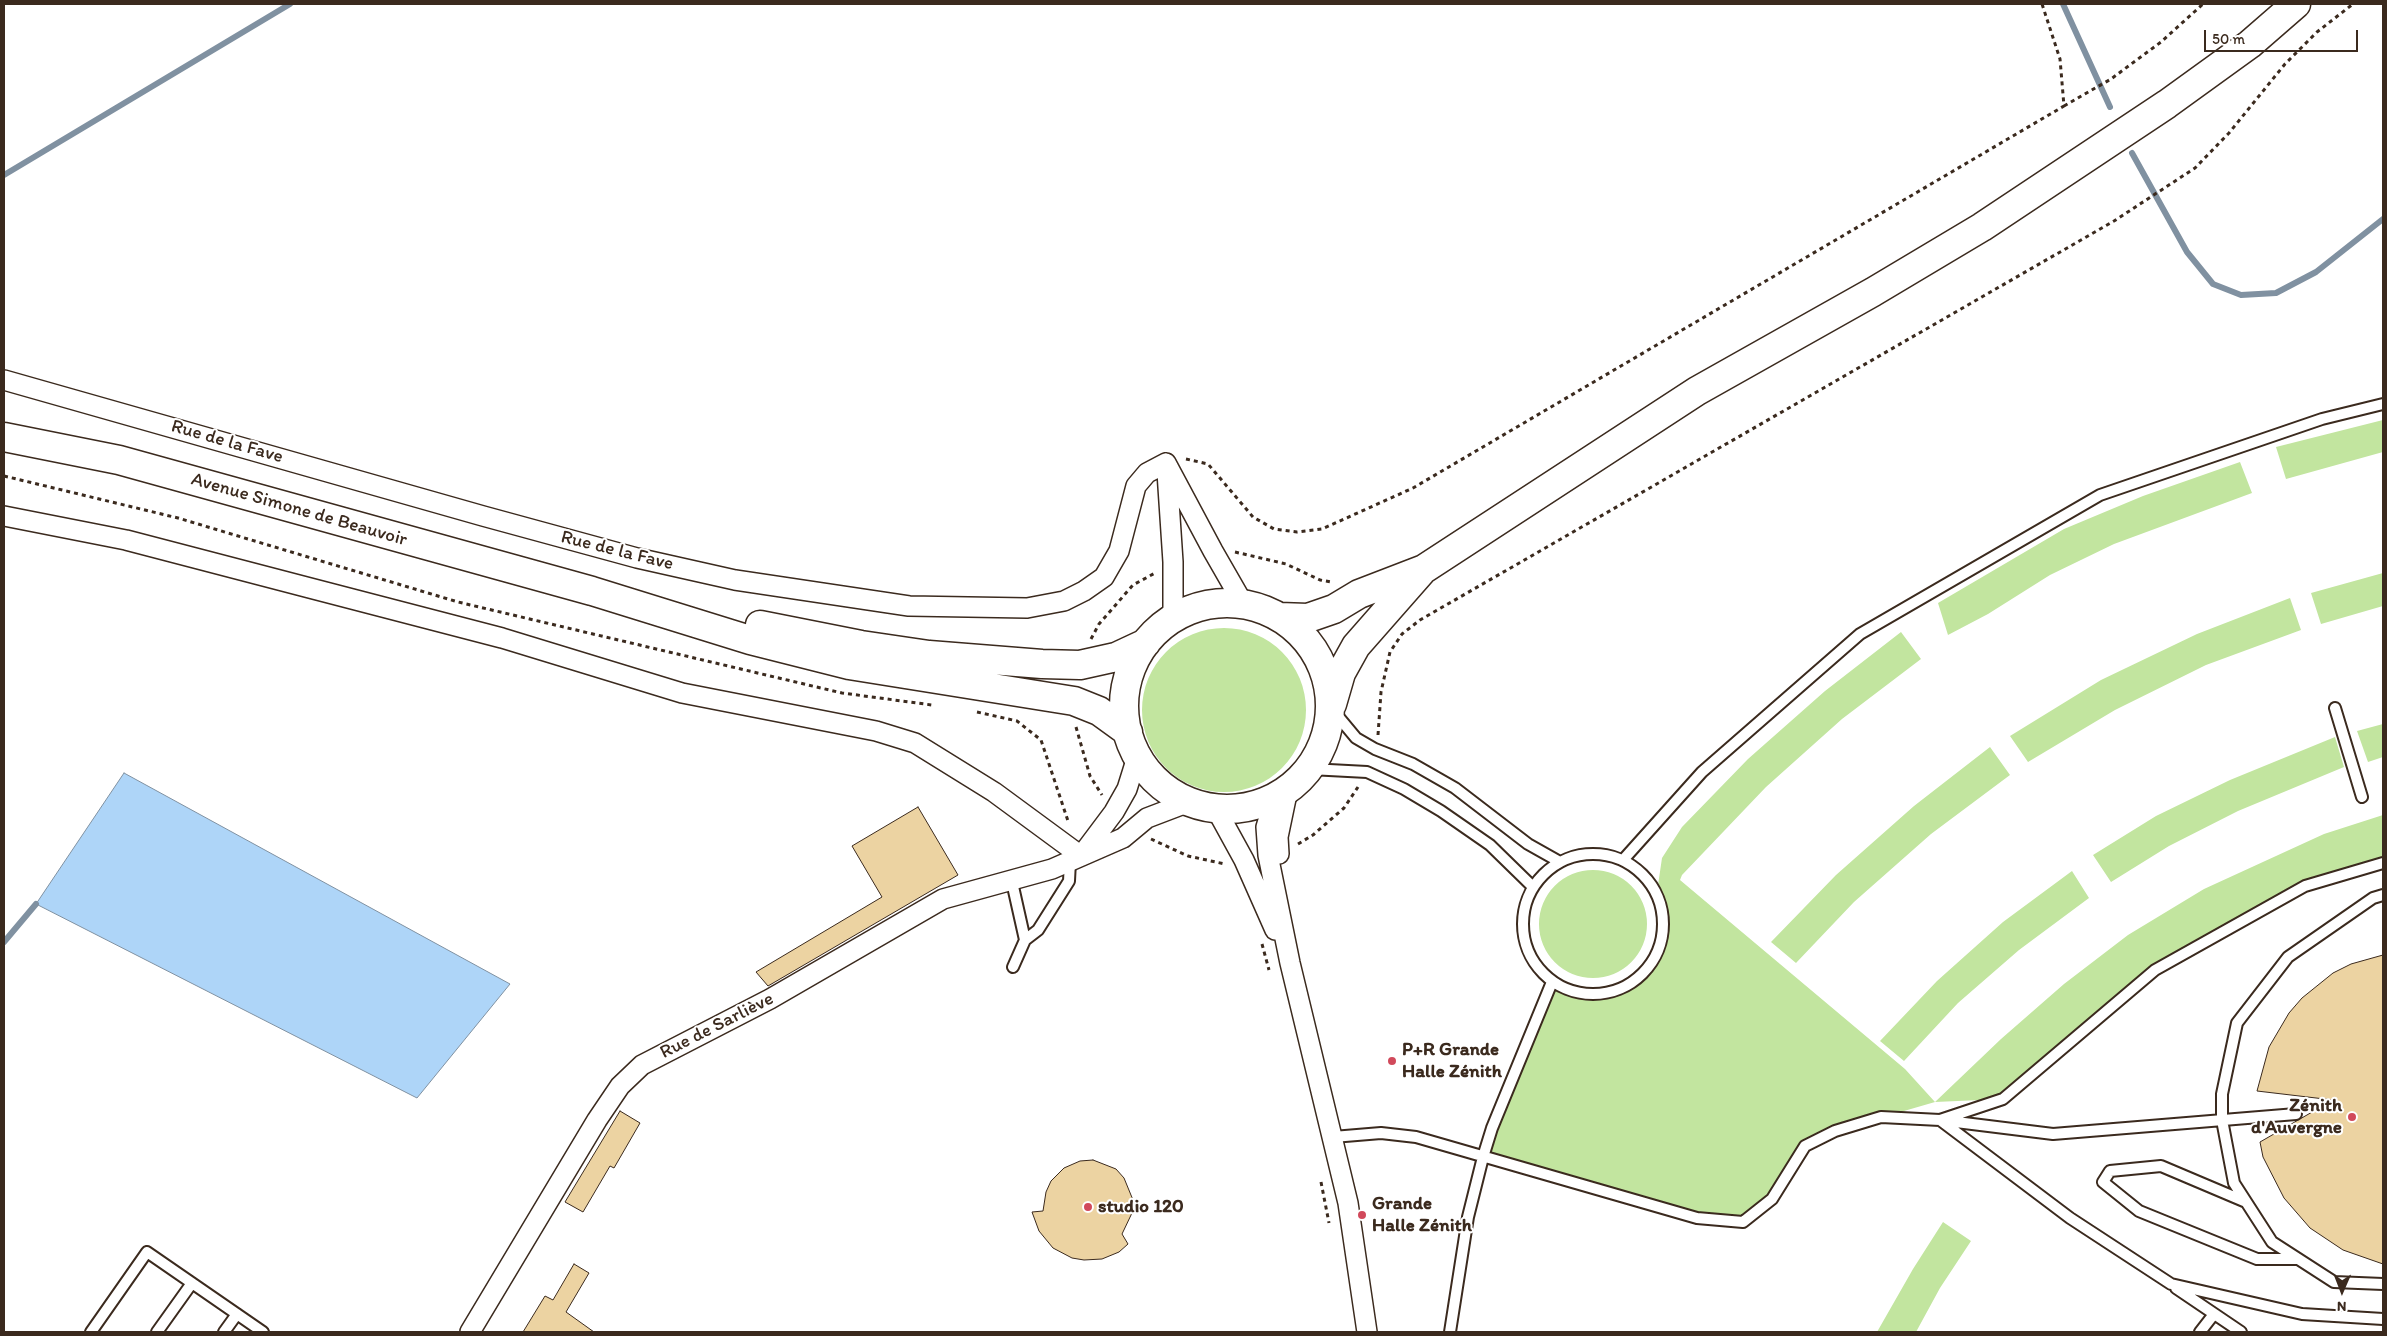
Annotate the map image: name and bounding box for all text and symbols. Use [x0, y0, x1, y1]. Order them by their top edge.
scale bar [2207, 20, 2361, 52]
text: 50 m [2212, 30, 2245, 48]
street label: Rue de la Fave [168, 415, 286, 469]
street label: Avenue Simone de Beauvoir [188, 468, 410, 552]
street label: Rue de la Fave [558, 526, 676, 576]
street label: Rue de Sarliève [656, 988, 778, 1064]
place label: P+R Grande Halle Zénith [1402, 1039, 1502, 1083]
marker: P+R Grande Halle Zénith [1386, 1055, 1398, 1067]
place label: Zénith d'Auvergne [2251, 1095, 2342, 1139]
marker: Zénith d'Auvergne [2346, 1111, 2358, 1123]
place label: Grande Halle Zénith [1372, 1193, 1472, 1237]
place label: studio 120 [1098, 1196, 1184, 1218]
marker: studio 120 [1082, 1201, 1094, 1213]
marker: Grande Halle Zénith [1356, 1209, 1368, 1221]
north arrow [2317, 1266, 2367, 1316]
text: N [2337, 1298, 2347, 1315]

